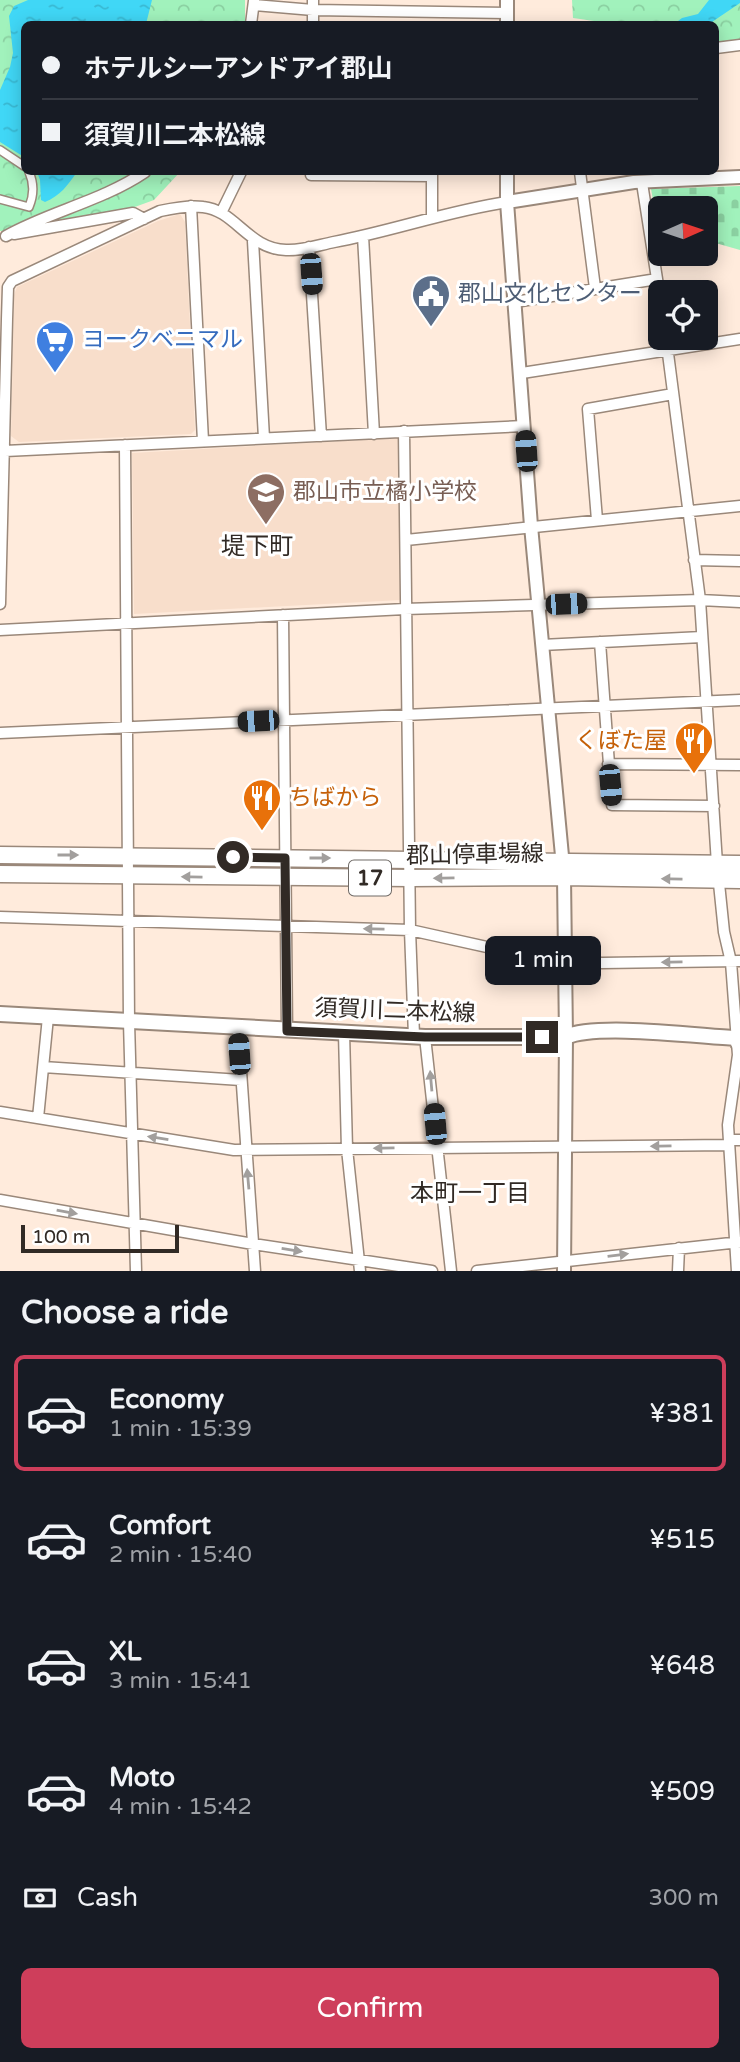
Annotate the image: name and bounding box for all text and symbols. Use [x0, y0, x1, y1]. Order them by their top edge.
text: ホテルシーアンドアイ郡山 [84, 53, 393, 84]
text: 須賀川二本松線 [84, 120, 266, 151]
north arrow [648, 196, 718, 266]
map controls [648, 196, 718, 350]
car [300, 252, 323, 296]
public building icon: 郡山文化センター [410, 273, 452, 328]
place label: 郡山文化センター [458, 280, 642, 308]
button: locate [648, 280, 718, 350]
supermarket icon: ヨークベニマル [34, 319, 76, 374]
place label: ヨークベニマル [82, 326, 243, 354]
car [515, 429, 538, 473]
school or university icon: 郡山市立橘小学校 [245, 471, 287, 526]
place label: 郡山市立橘小学校 [293, 478, 477, 506]
district label: 堤下町 [221, 532, 293, 561]
car [545, 593, 588, 615]
car [237, 709, 280, 733]
restaurant icon: くぼた屋 [673, 720, 715, 775]
place label: くぼた屋 [575, 727, 667, 755]
car [598, 763, 623, 807]
restaurant icon: ちばから [241, 777, 283, 832]
place label: ちばから [289, 784, 381, 812]
street label: 郡山停車場線 [406, 840, 544, 870]
route start [217, 841, 249, 873]
one-way arrow [57, 849, 79, 861]
one-way arrow [309, 852, 331, 864]
road number: 17 [349, 860, 391, 896]
one-way arrow [181, 871, 203, 882]
one-way arrow [433, 872, 455, 884]
one-way arrow [661, 873, 683, 885]
one-way arrow [363, 923, 385, 935]
callout: 1 min [484, 936, 600, 984]
text: 1 min [512, 946, 574, 974]
one-way arrow [661, 956, 683, 968]
street label: 須賀川二本松線 [314, 994, 476, 1028]
route end [526, 1021, 558, 1053]
car [228, 1032, 251, 1076]
one-way arrow [425, 1070, 436, 1092]
car [423, 1102, 448, 1146]
one-way arrow [146, 1132, 168, 1143]
one-way arrow [649, 1140, 671, 1152]
one-way arrow [373, 1142, 395, 1154]
one-way arrow [242, 1167, 253, 1189]
district label: 本町一丁目 [410, 1179, 530, 1208]
one-way arrow [56, 1207, 78, 1218]
scale bar [21, 1222, 178, 1254]
text: 100 m [32, 1226, 90, 1248]
one-way arrow [281, 1244, 303, 1255]
one-way arrow [607, 1249, 629, 1260]
text: Choose a ride [21, 1294, 228, 1332]
icon: car [25, 1382, 88, 1445]
text: Economy [109, 1384, 224, 1415]
text: ¥381 [649, 1398, 715, 1429]
text: 1 min · 15:39 [109, 1415, 252, 1443]
icon: car [25, 1508, 88, 1571]
text: Comfort [109, 1510, 211, 1541]
text: ¥515 [649, 1524, 715, 1555]
text: 2 min · 15:40 [109, 1541, 252, 1569]
icon: car [25, 1634, 88, 1697]
text: XL [109, 1636, 141, 1667]
text: ¥648 [649, 1650, 715, 1681]
text: 3 min · 15:41 [109, 1667, 252, 1695]
icon: car [25, 1760, 88, 1823]
text: Moto [109, 1762, 175, 1793]
text: ¥509 [649, 1776, 715, 1807]
text: 4 min · 15:42 [109, 1793, 252, 1821]
icon: cash [21, 1879, 59, 1917]
text: Cash [77, 1882, 138, 1913]
text: 300 m [649, 1884, 719, 1912]
button: Confirm [21, 1968, 719, 2048]

